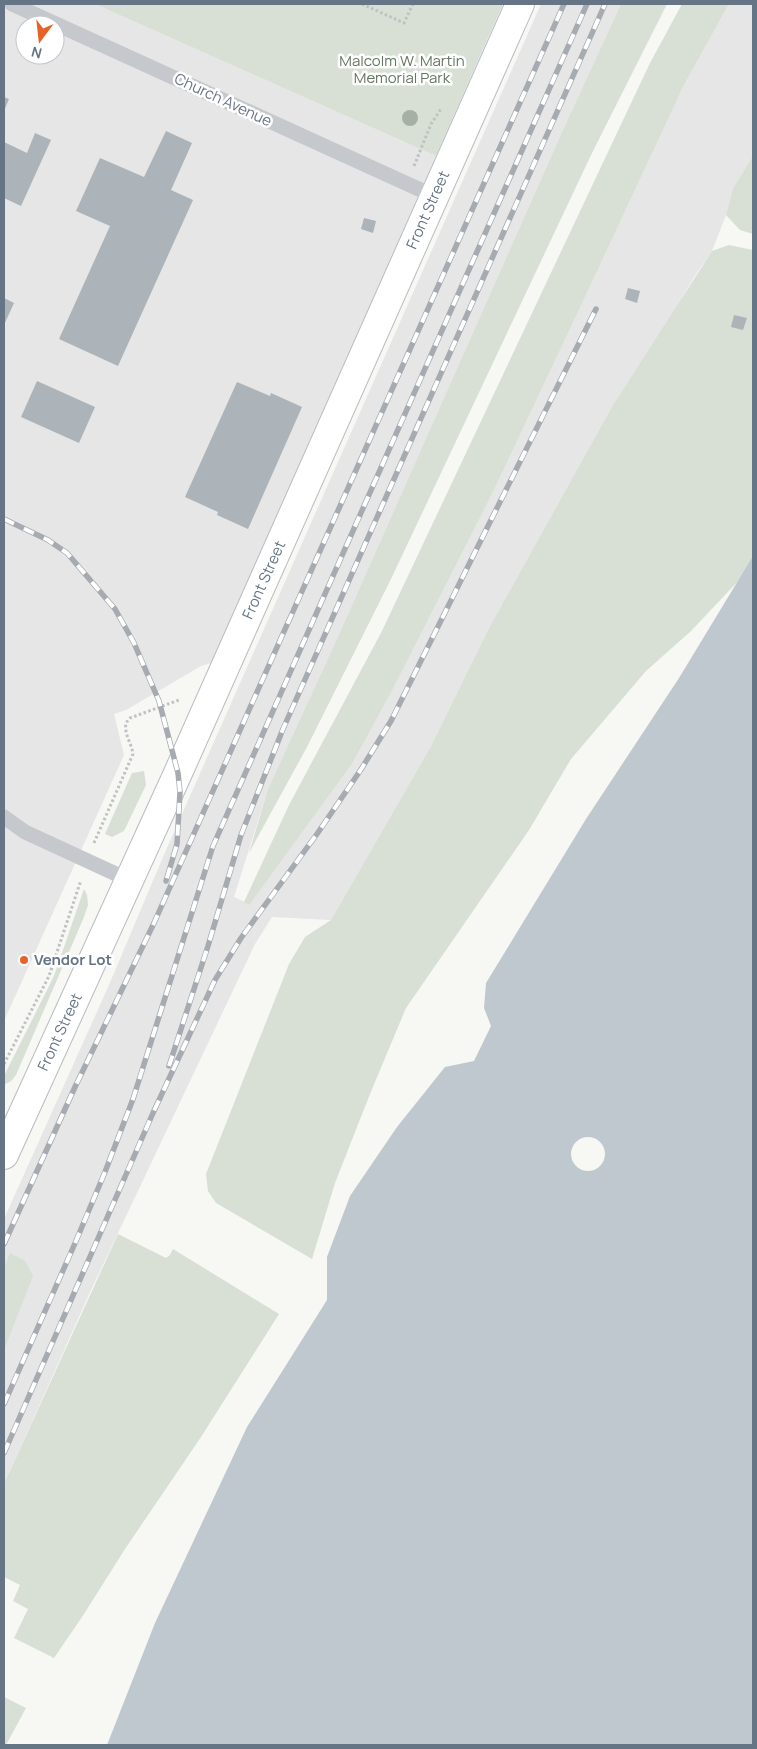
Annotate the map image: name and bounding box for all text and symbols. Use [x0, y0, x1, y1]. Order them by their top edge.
north arrow [15, 15, 65, 65]
text: N [29, 43, 44, 64]
park label: Malcolm W. Martin Memorial Park [339, 50, 465, 88]
street label: Church Avenue [171, 68, 276, 131]
street label: Front Street [401, 167, 454, 252]
street label: Front Street [237, 537, 290, 622]
place label: Vendor Lot [34, 949, 112, 970]
marker: Vendor Lot [18, 954, 30, 966]
street label: Front Street [32, 989, 87, 1074]

